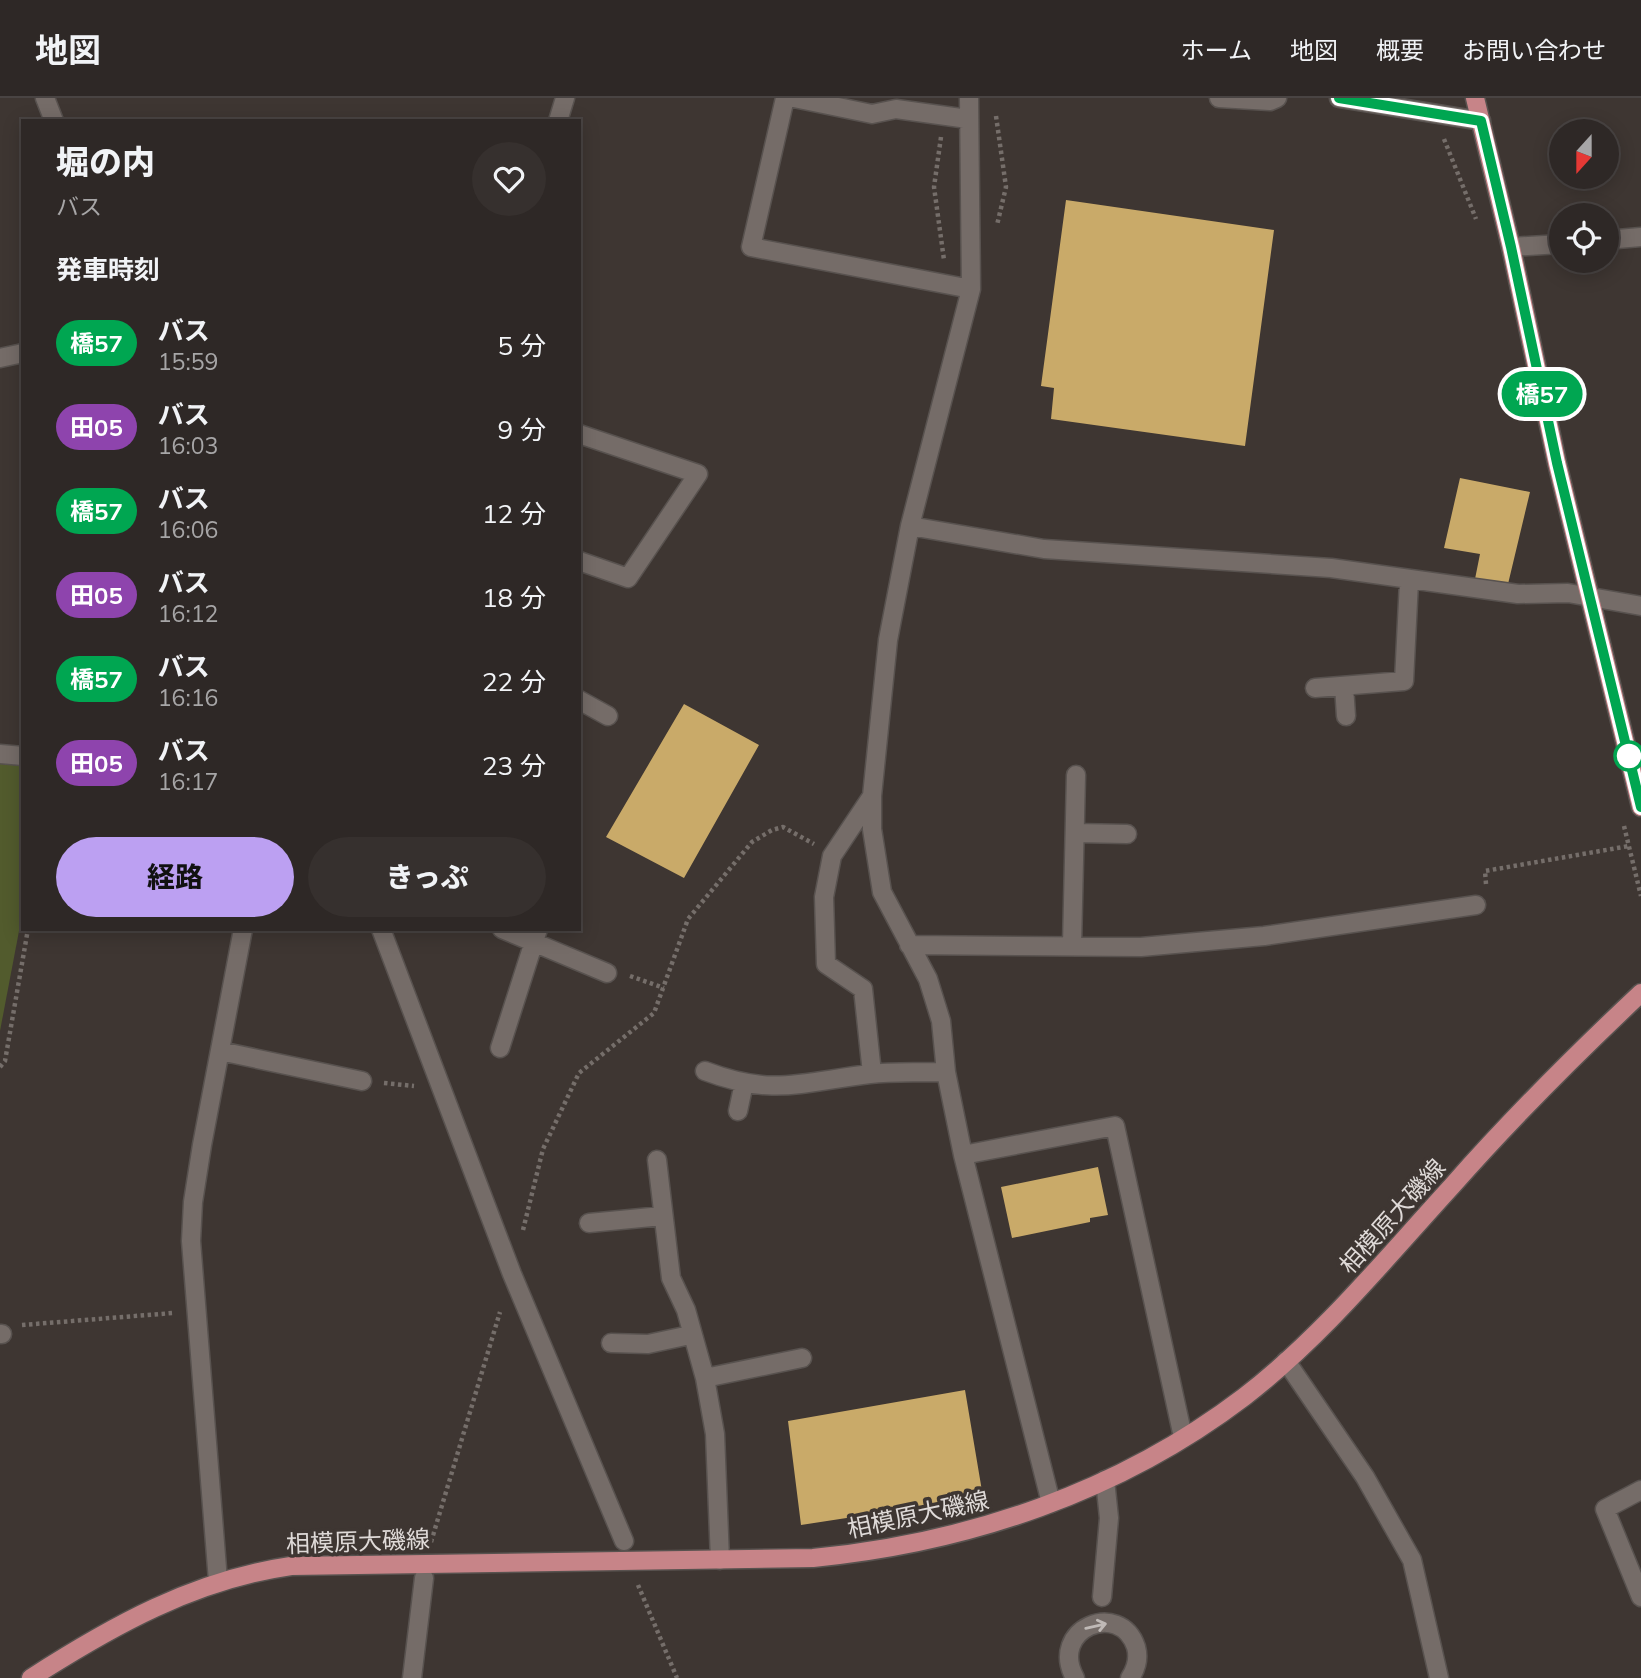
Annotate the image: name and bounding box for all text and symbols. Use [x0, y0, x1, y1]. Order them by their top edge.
text: 地図 [35, 29, 101, 70]
text: ホーム [1181, 35, 1252, 65]
text: 地図 [1290, 35, 1338, 65]
text: 概要 [1376, 35, 1424, 65]
text: お問い合わせ [1462, 35, 1606, 65]
north arrow [1549, 119, 1619, 189]
map controls [1549, 119, 1619, 273]
text: 堀の内 [56, 141, 155, 182]
button: heart [472, 142, 546, 216]
text: バス [56, 192, 102, 221]
button: locate [1549, 203, 1619, 273]
text: 発車時刻 [56, 253, 160, 286]
text: バス [158, 314, 210, 347]
text: 橋57 [70, 328, 123, 358]
text: 5 分 [498, 329, 546, 362]
text: 15:59 [158, 347, 218, 376]
line badge: 橋57 [1502, 371, 1582, 417]
text: 橋57 [1516, 379, 1568, 409]
text: バス [158, 398, 210, 431]
text: 田05 [70, 412, 123, 442]
text: 9 分 [498, 413, 546, 446]
text: 16:03 [158, 431, 218, 460]
text: バス [158, 482, 210, 515]
text: 橋57 [70, 496, 123, 526]
text: 12 分 [482, 497, 546, 530]
text: 16:06 [158, 515, 218, 544]
text: バス [158, 566, 210, 599]
text: 田05 [70, 580, 123, 610]
text: 18 分 [482, 581, 546, 614]
text: 16:12 [158, 599, 218, 628]
text: バス [158, 650, 210, 683]
text: 橋57 [70, 664, 123, 694]
text: 22 分 [482, 665, 546, 698]
text: 16:16 [158, 683, 218, 712]
text: バス [158, 734, 210, 767]
unlabelled marker [1614, 741, 1641, 771]
text: 田05 [70, 748, 123, 778]
text: 23 分 [482, 749, 546, 782]
text: 16:17 [158, 767, 218, 796]
button: 経路 [56, 837, 294, 917]
button: きっぷ [308, 837, 546, 917]
street label: 相模原大磯線 [1333, 1152, 1451, 1280]
street label: 相模原大磯線 [844, 1484, 992, 1544]
street label: 相模原大磯線 [286, 1523, 430, 1559]
one-way arrow [1084, 1619, 1106, 1632]

